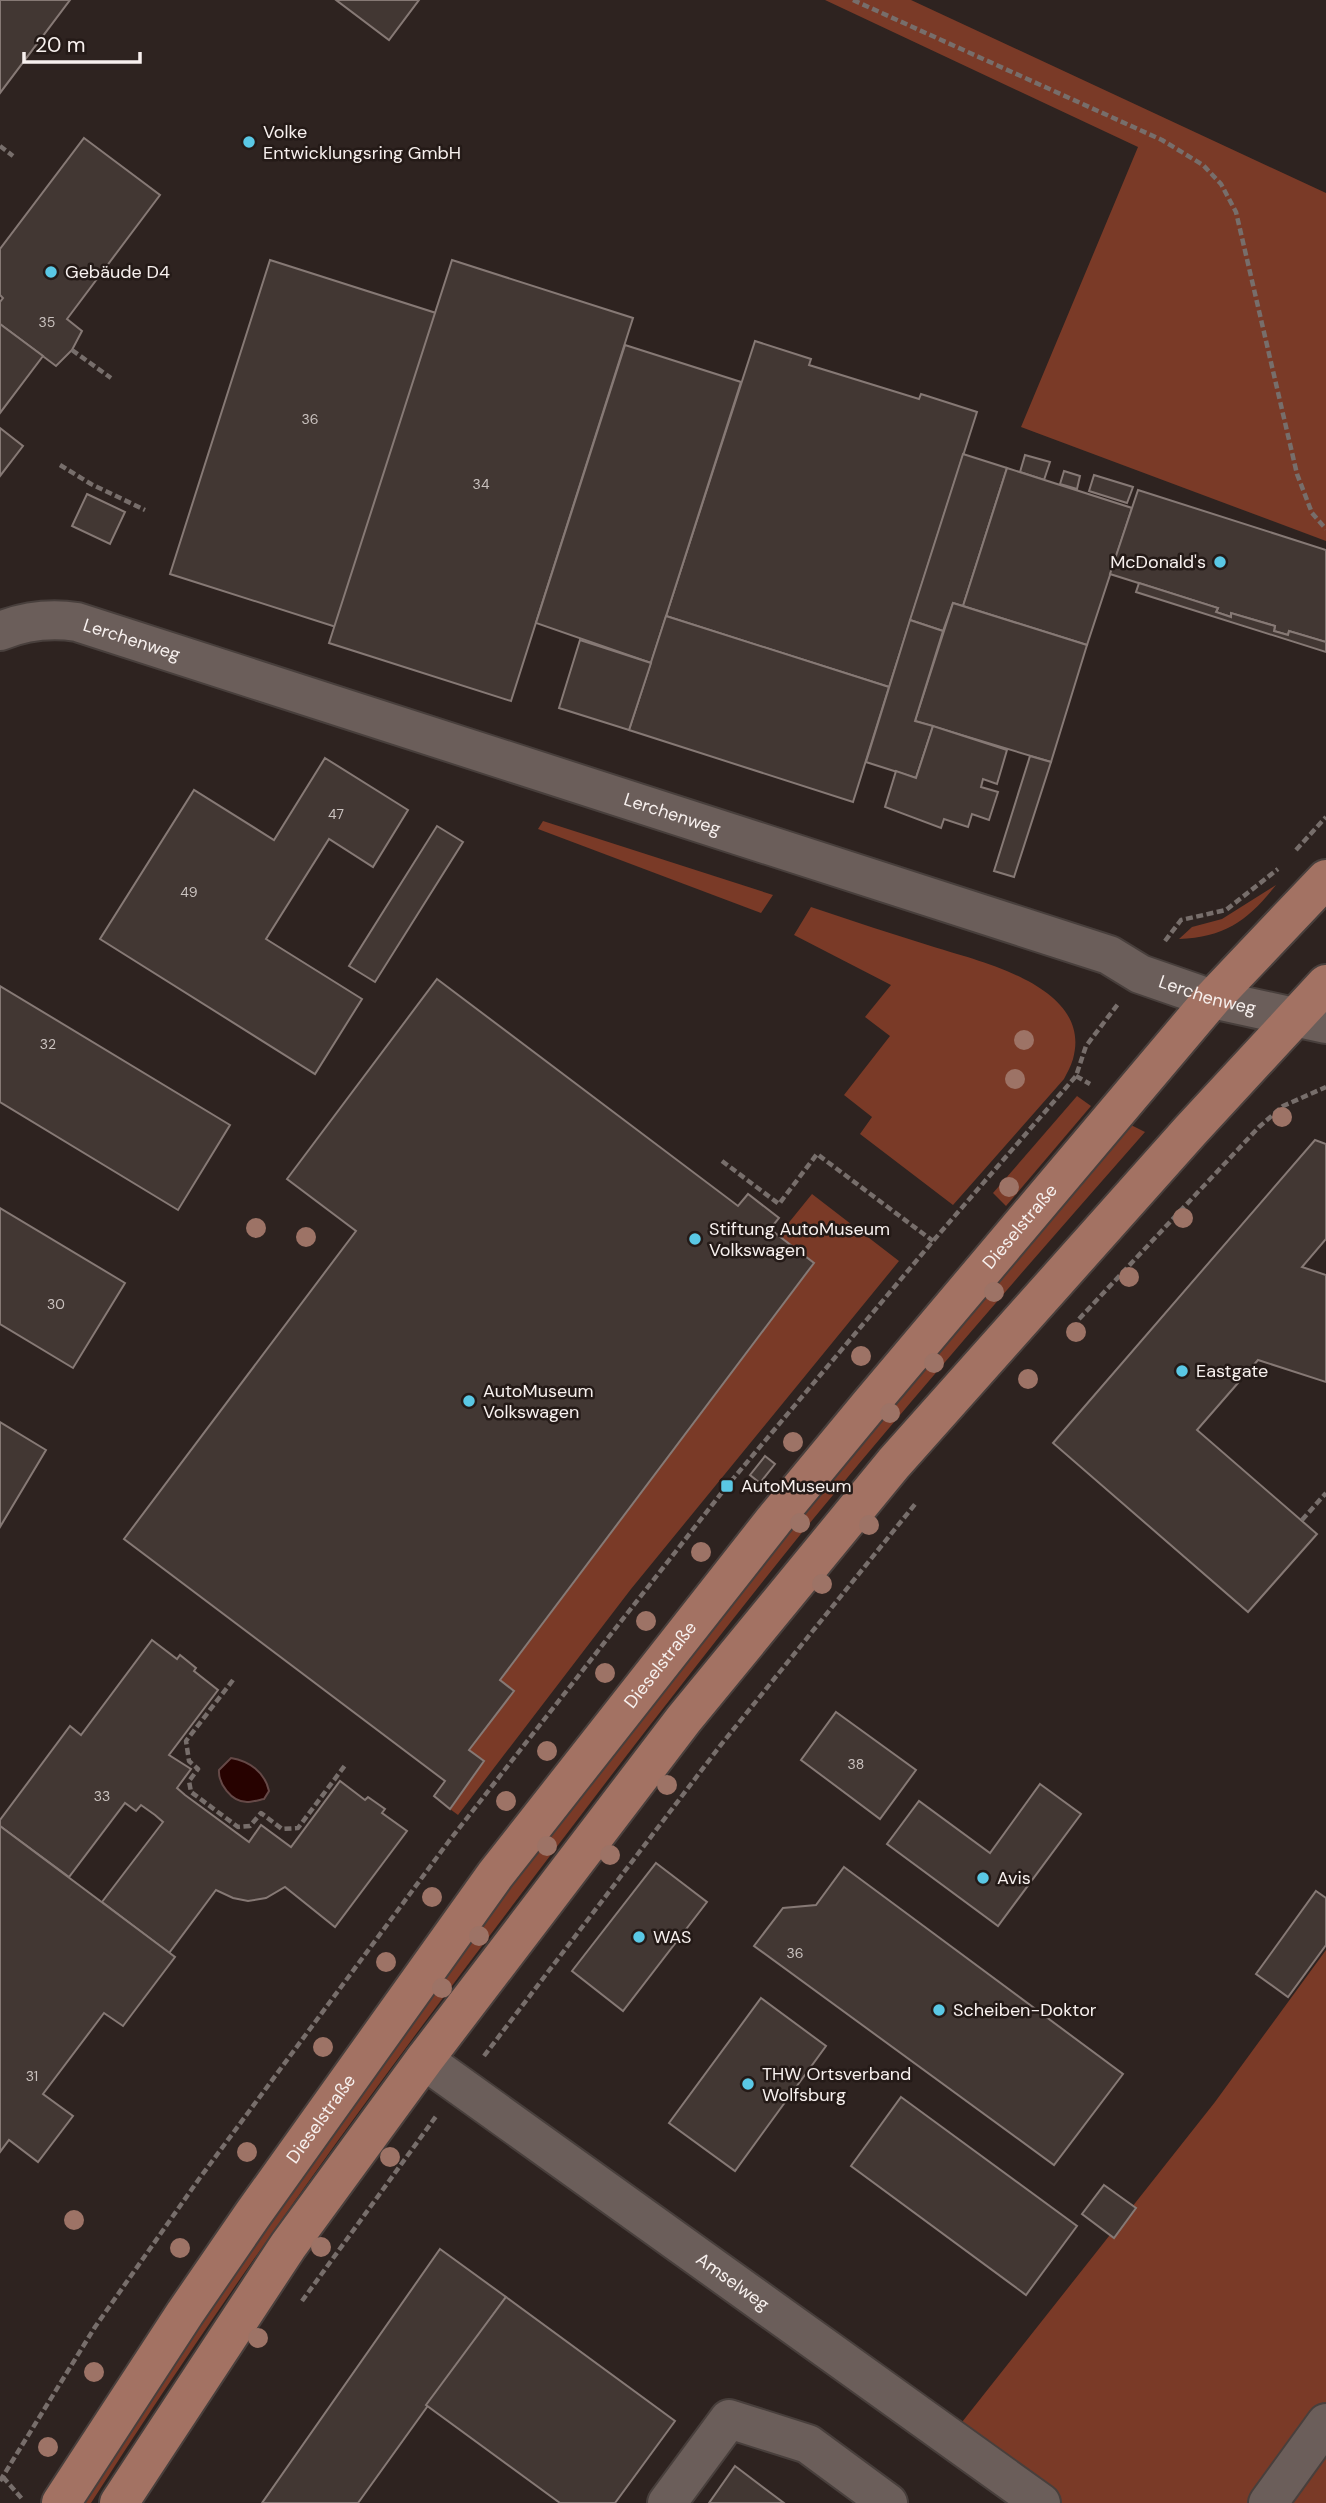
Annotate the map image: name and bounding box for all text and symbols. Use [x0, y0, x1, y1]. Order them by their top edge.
scale bar [24, 21, 140, 65]
text: 20 m [35, 31, 86, 59]
place label: Volke Entwicklungsring GmbH [263, 120, 461, 165]
marker: Volke Entwicklungsring GmbH [241, 134, 257, 150]
place label: Gebäude D4 [65, 260, 170, 284]
marker: Gebäude D4 [43, 264, 59, 280]
house number: 35 [39, 313, 55, 331]
house number: 36 [301, 410, 319, 428]
house number: 34 [473, 475, 490, 493]
place label: McDonald's [1110, 550, 1206, 574]
marker: McDonald's [1212, 554, 1228, 570]
street label: Lerchenweg [80, 613, 183, 667]
street label: Lerchenweg [621, 787, 724, 841]
house number: 47 [328, 805, 344, 823]
house number: 49 [180, 883, 198, 901]
street label: Lerchenweg [1155, 969, 1258, 1020]
house number: 32 [40, 1035, 56, 1053]
street label: Dieselstraße [977, 1179, 1063, 1274]
place label: Stiftung AutoMuseum Volkswagen [709, 1217, 890, 1262]
marker: Stiftung AutoMuseum Volkswagen [687, 1231, 703, 1247]
house number: 30 [47, 1295, 65, 1313]
place label: Eastgate [1196, 1359, 1268, 1383]
marker: Eastgate [1174, 1363, 1190, 1379]
place label: AutoMuseum Volkswagen [483, 1379, 594, 1424]
marker: AutoMuseum Volkswagen [461, 1393, 477, 1409]
place label: AutoMuseum [741, 1474, 852, 1498]
marker: AutoMuseum [719, 1478, 735, 1494]
street label: Dieselstraße [619, 1616, 702, 1713]
house number: 38 [848, 1755, 864, 1773]
house number: 33 [94, 1787, 110, 1805]
place label: Avis [997, 1866, 1031, 1890]
marker: Avis [975, 1870, 991, 1886]
place label: WAS [653, 1925, 692, 1949]
marker: WAS [631, 1929, 647, 1945]
house number: 36 [786, 1944, 804, 1962]
place label: Scheiben-Doktor [953, 1998, 1097, 2022]
marker: Scheiben-Doktor [931, 2002, 947, 2018]
place label: THW Ortsverband Wolfsburg [762, 2062, 911, 2107]
house number: 31 [26, 2067, 38, 2085]
street label: Dieselstraße [281, 2069, 361, 2168]
marker: THW Ortsverband Wolfsburg [740, 2076, 756, 2092]
street label: Amselweg [691, 2247, 774, 2316]

